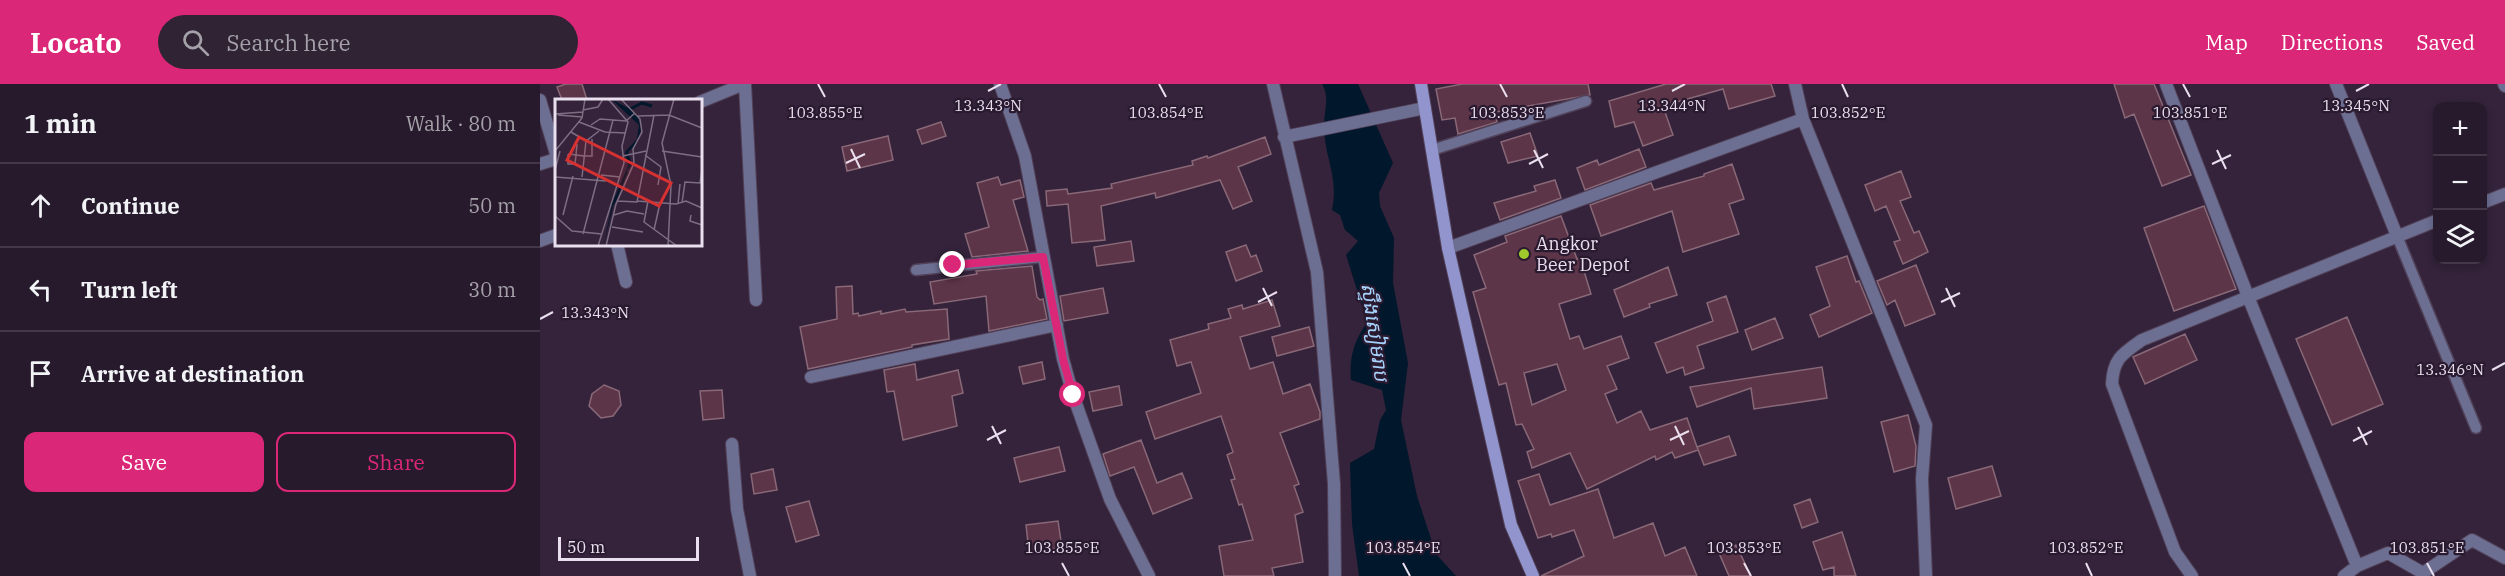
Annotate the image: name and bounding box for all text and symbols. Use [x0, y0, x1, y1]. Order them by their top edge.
search box [158, 15, 578, 69]
text: Locato [30, 24, 122, 61]
icon: search [179, 26, 212, 59]
text: Search here [227, 28, 351, 57]
text: Map [2205, 28, 2248, 56]
text: Directions [2281, 28, 2383, 56]
text: Saved [2416, 28, 2475, 56]
text: 13.343°N [954, 96, 1022, 115]
text: 13.344°N [1638, 96, 1706, 115]
text: 13.345°N [2322, 96, 2390, 115]
inset map [555, 99, 702, 246]
map controls [2433, 102, 2487, 264]
button: + [2433, 102, 2487, 156]
text: 103.855°E [788, 103, 862, 122]
text: 103.854°E [1129, 103, 1203, 122]
text: 103.853°E [1470, 103, 1544, 122]
text: 103.852°E [1811, 103, 1885, 122]
text: 103.851°E [2153, 103, 2227, 122]
text: 1 min [24, 106, 97, 140]
text: Walk · 80 m [406, 110, 516, 137]
button: − [2433, 156, 2487, 210]
icon: ahead [24, 189, 57, 222]
text: Continue [81, 191, 180, 220]
text: 50 m [468, 192, 516, 219]
button: layers [2433, 210, 2487, 264]
place label: Angkor Beer Depot [1536, 232, 1630, 276]
marker: Angkor Beer Depot [1517, 247, 1531, 261]
route end [939, 251, 965, 277]
icon: left [24, 273, 57, 306]
text: Turn left [81, 275, 177, 304]
text: 30 m [468, 276, 516, 303]
water label: ស្ទឹងសៀមរាប [1355, 281, 1396, 385]
text: 13.343°N [561, 303, 629, 322]
icon: arrive [24, 357, 57, 390]
text: Arrive at destination [81, 359, 304, 388]
text: 13.346°N [2416, 360, 2484, 379]
route start [1059, 381, 1085, 407]
button: Save [24, 432, 264, 492]
button: Share [276, 432, 516, 492]
scale bar [558, 534, 699, 562]
text: 50 m [567, 537, 605, 557]
text: 103.855°E [1025, 538, 1099, 557]
text: 103.854°E [1366, 538, 1440, 557]
text: 103.853°E [1707, 538, 1781, 557]
text: 103.852°E [2049, 538, 2123, 557]
text: 103.851°E [2390, 538, 2464, 557]

